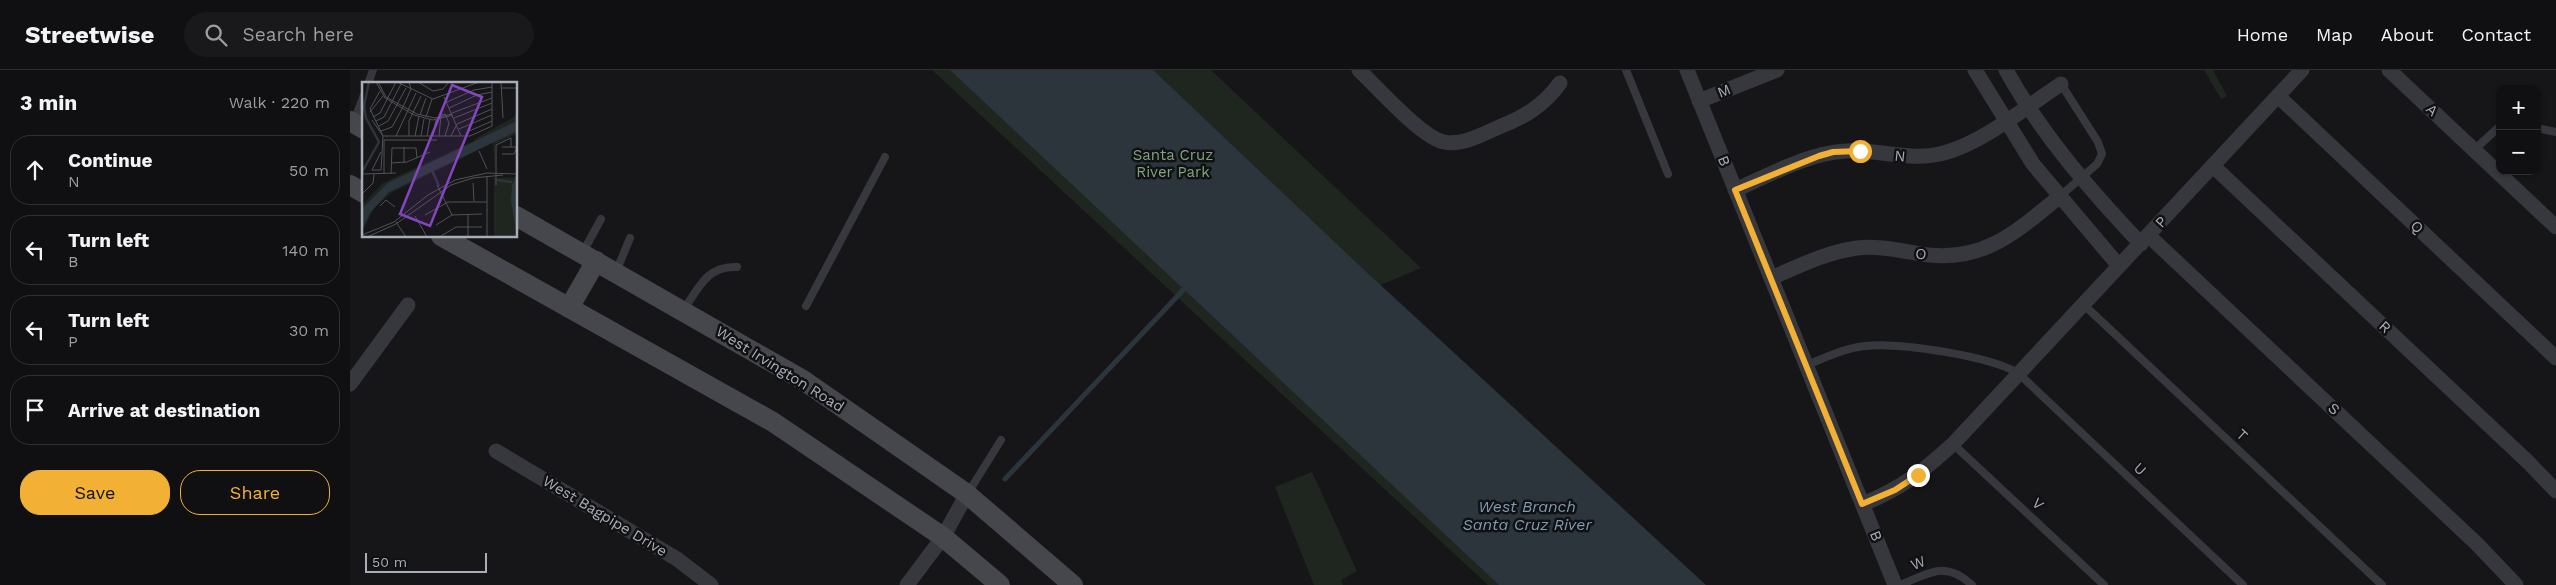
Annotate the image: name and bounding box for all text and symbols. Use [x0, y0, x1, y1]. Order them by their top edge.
search box [184, 12, 534, 57]
text: Streetwise [25, 21, 154, 49]
icon: search [202, 21, 230, 49]
text: Search here [242, 23, 354, 46]
text: Home [2237, 24, 2288, 45]
text: Map [2316, 24, 2353, 45]
text: About [2381, 24, 2433, 45]
text: Contact [2461, 24, 2531, 45]
street label: M [1715, 80, 1733, 102]
inset map [362, 82, 518, 238]
map controls [2496, 85, 2541, 175]
button: + [2496, 85, 2541, 130]
text: 3 min [20, 90, 77, 115]
text: Walk · 220 m [229, 93, 330, 112]
street label: A [2422, 100, 2442, 120]
button: − [2496, 130, 2541, 175]
route start [1849, 140, 1872, 163]
park label: Santa Cruz River Park [1133, 146, 1213, 181]
street label: N [1894, 146, 1906, 166]
text: Continue [68, 149, 152, 172]
street label: B [1714, 153, 1734, 169]
icon: ahead [21, 156, 49, 184]
text: 50 m [289, 161, 329, 180]
text: N [68, 172, 80, 191]
street label: P [2151, 213, 2171, 231]
street label: Q [2407, 217, 2427, 237]
text: Turn left [68, 229, 149, 252]
icon: left [21, 236, 49, 264]
text: 140 m [282, 241, 329, 260]
street label: O [1914, 244, 1928, 264]
text: B [68, 252, 78, 271]
text: Turn left [68, 309, 149, 332]
icon: left [21, 316, 49, 344]
street label: R [2375, 317, 2395, 337]
text: 30 m [289, 321, 329, 340]
street label: West Irvington Road [713, 322, 847, 416]
text: P [68, 332, 78, 351]
icon: arrive [21, 396, 49, 424]
text: Arrive at destination [68, 399, 260, 422]
street label: S [2324, 399, 2344, 419]
street label: T [2233, 425, 2251, 445]
street label: U [2130, 459, 2150, 479]
route end [1907, 464, 1930, 487]
button: Save [20, 470, 170, 515]
button: Share [180, 470, 330, 515]
street label: West Bagpipe Drive [539, 472, 671, 560]
street label: V [2028, 494, 2048, 514]
water label: West Branch Santa Cruz River [1462, 497, 1592, 534]
street label: B [1866, 528, 1886, 544]
scale bar [365, 550, 488, 573]
street label: W [1908, 552, 1928, 574]
text: 50 m [372, 554, 407, 570]

